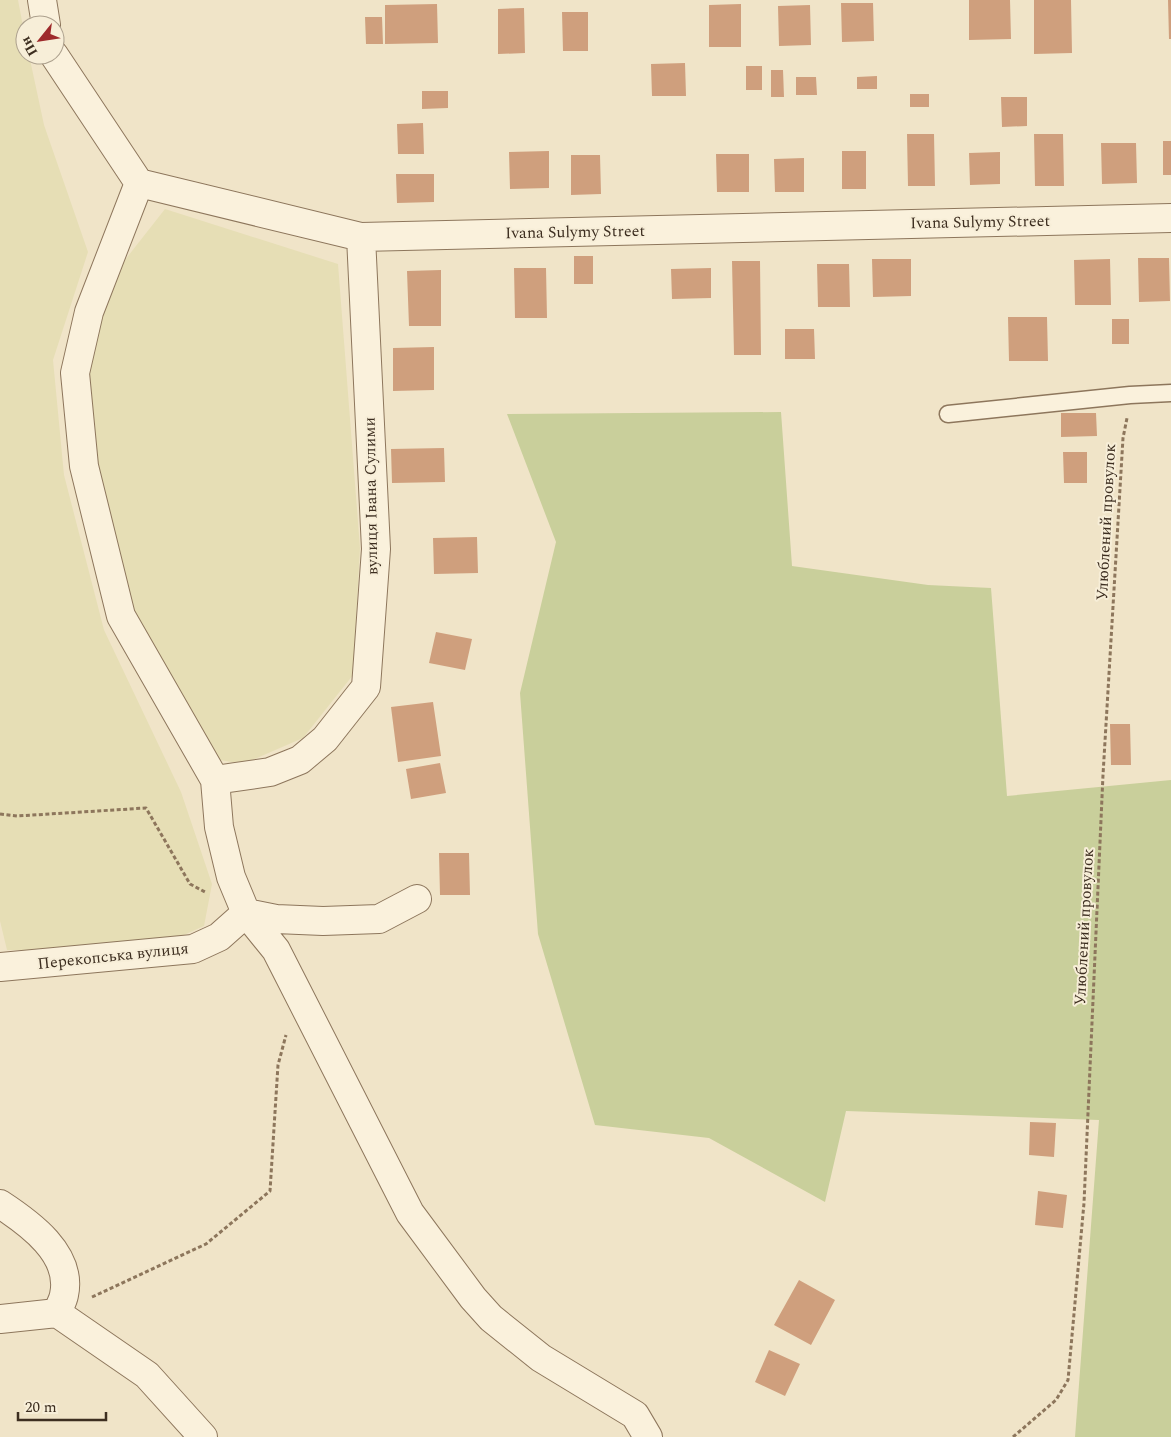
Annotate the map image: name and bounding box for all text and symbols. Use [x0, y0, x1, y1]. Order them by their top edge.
north arrow [15, 15, 65, 65]
text: Пн [15, 32, 43, 60]
street label: Ivana Sulymy Street [910, 209, 1050, 235]
street label: Ivana Sulymy Street [505, 219, 645, 245]
street label: вулиця Івана Сулими [358, 417, 384, 575]
street label: Улюблений провулок [1090, 443, 1122, 601]
street label: Улюблений провулок [1068, 848, 1100, 1006]
street label: Перекопська вулиця [36, 936, 190, 976]
scale bar [18, 1390, 105, 1422]
text: 20 m [25, 1396, 57, 1419]

